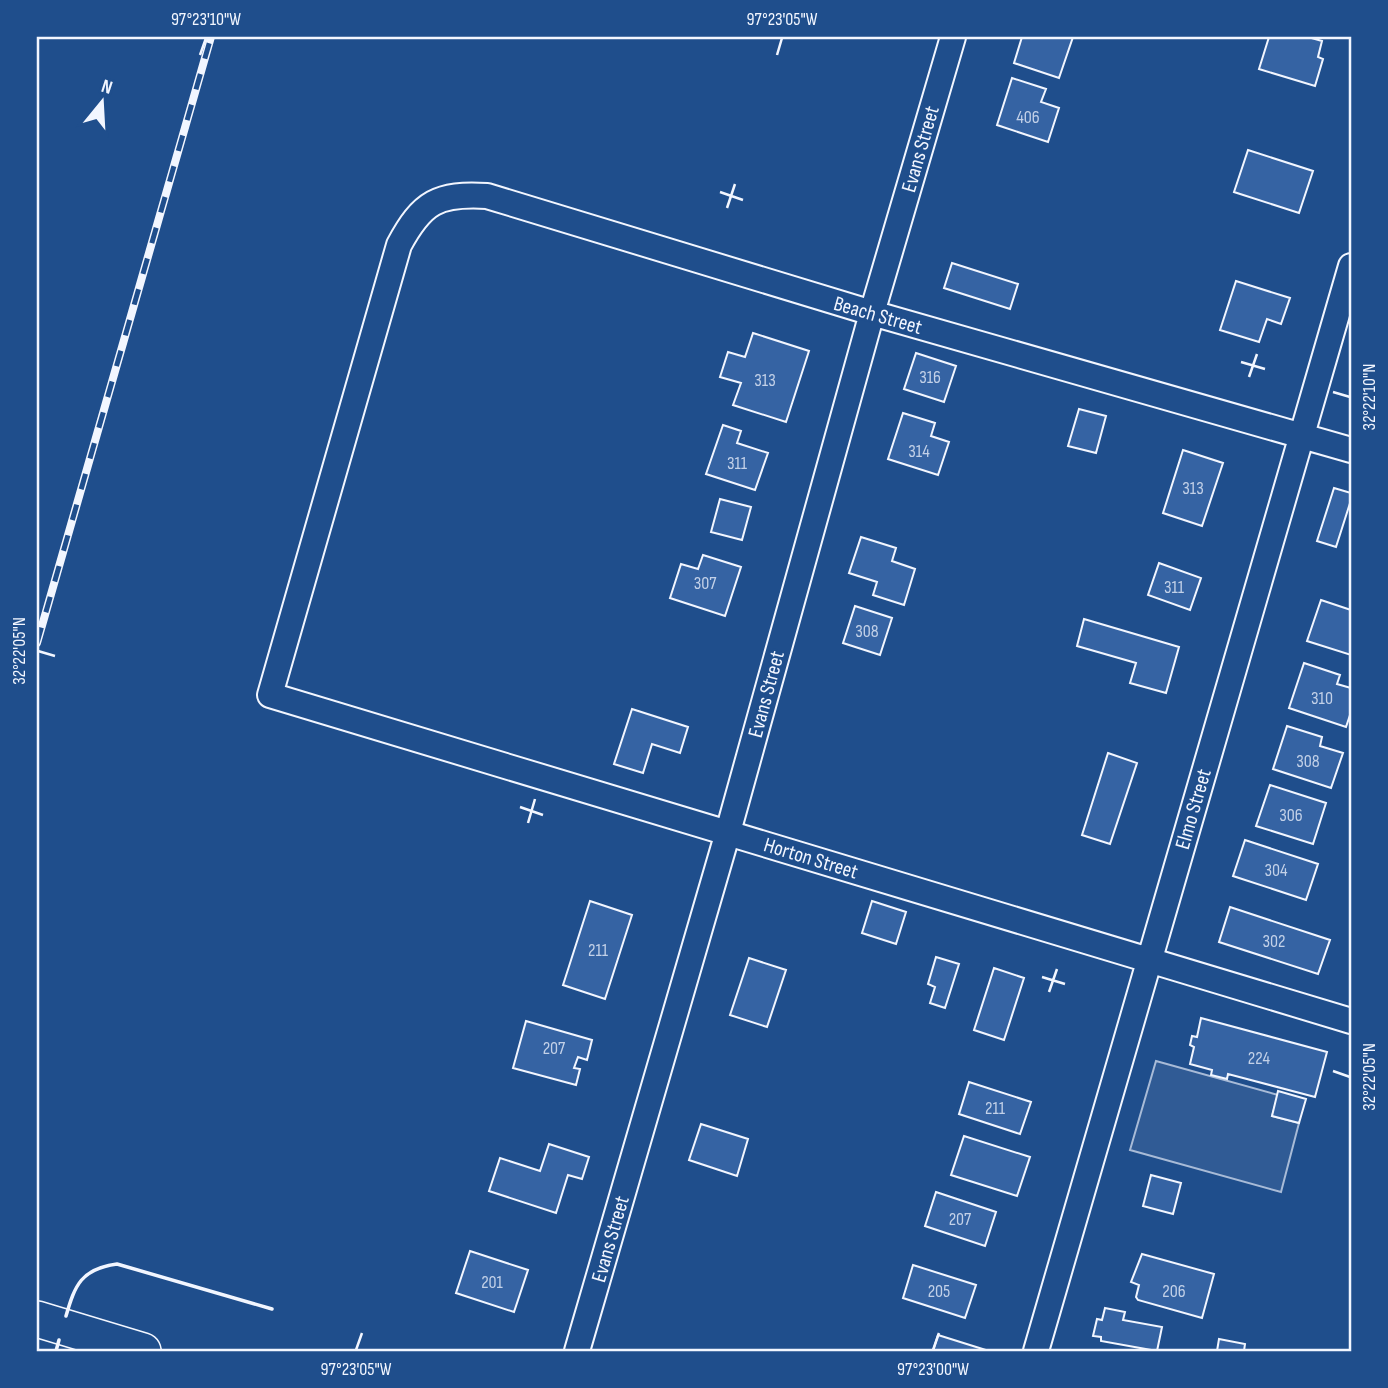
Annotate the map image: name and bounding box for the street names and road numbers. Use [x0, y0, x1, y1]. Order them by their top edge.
street label: Evans Street [896, 103, 945, 195]
street label: Beach Street [831, 291, 925, 340]
street label: Evans Street [743, 648, 790, 740]
street label: Elmo Street [1170, 766, 1217, 852]
street label: Horton Street [761, 832, 861, 885]
street label: Evans Street [586, 1193, 635, 1285]

